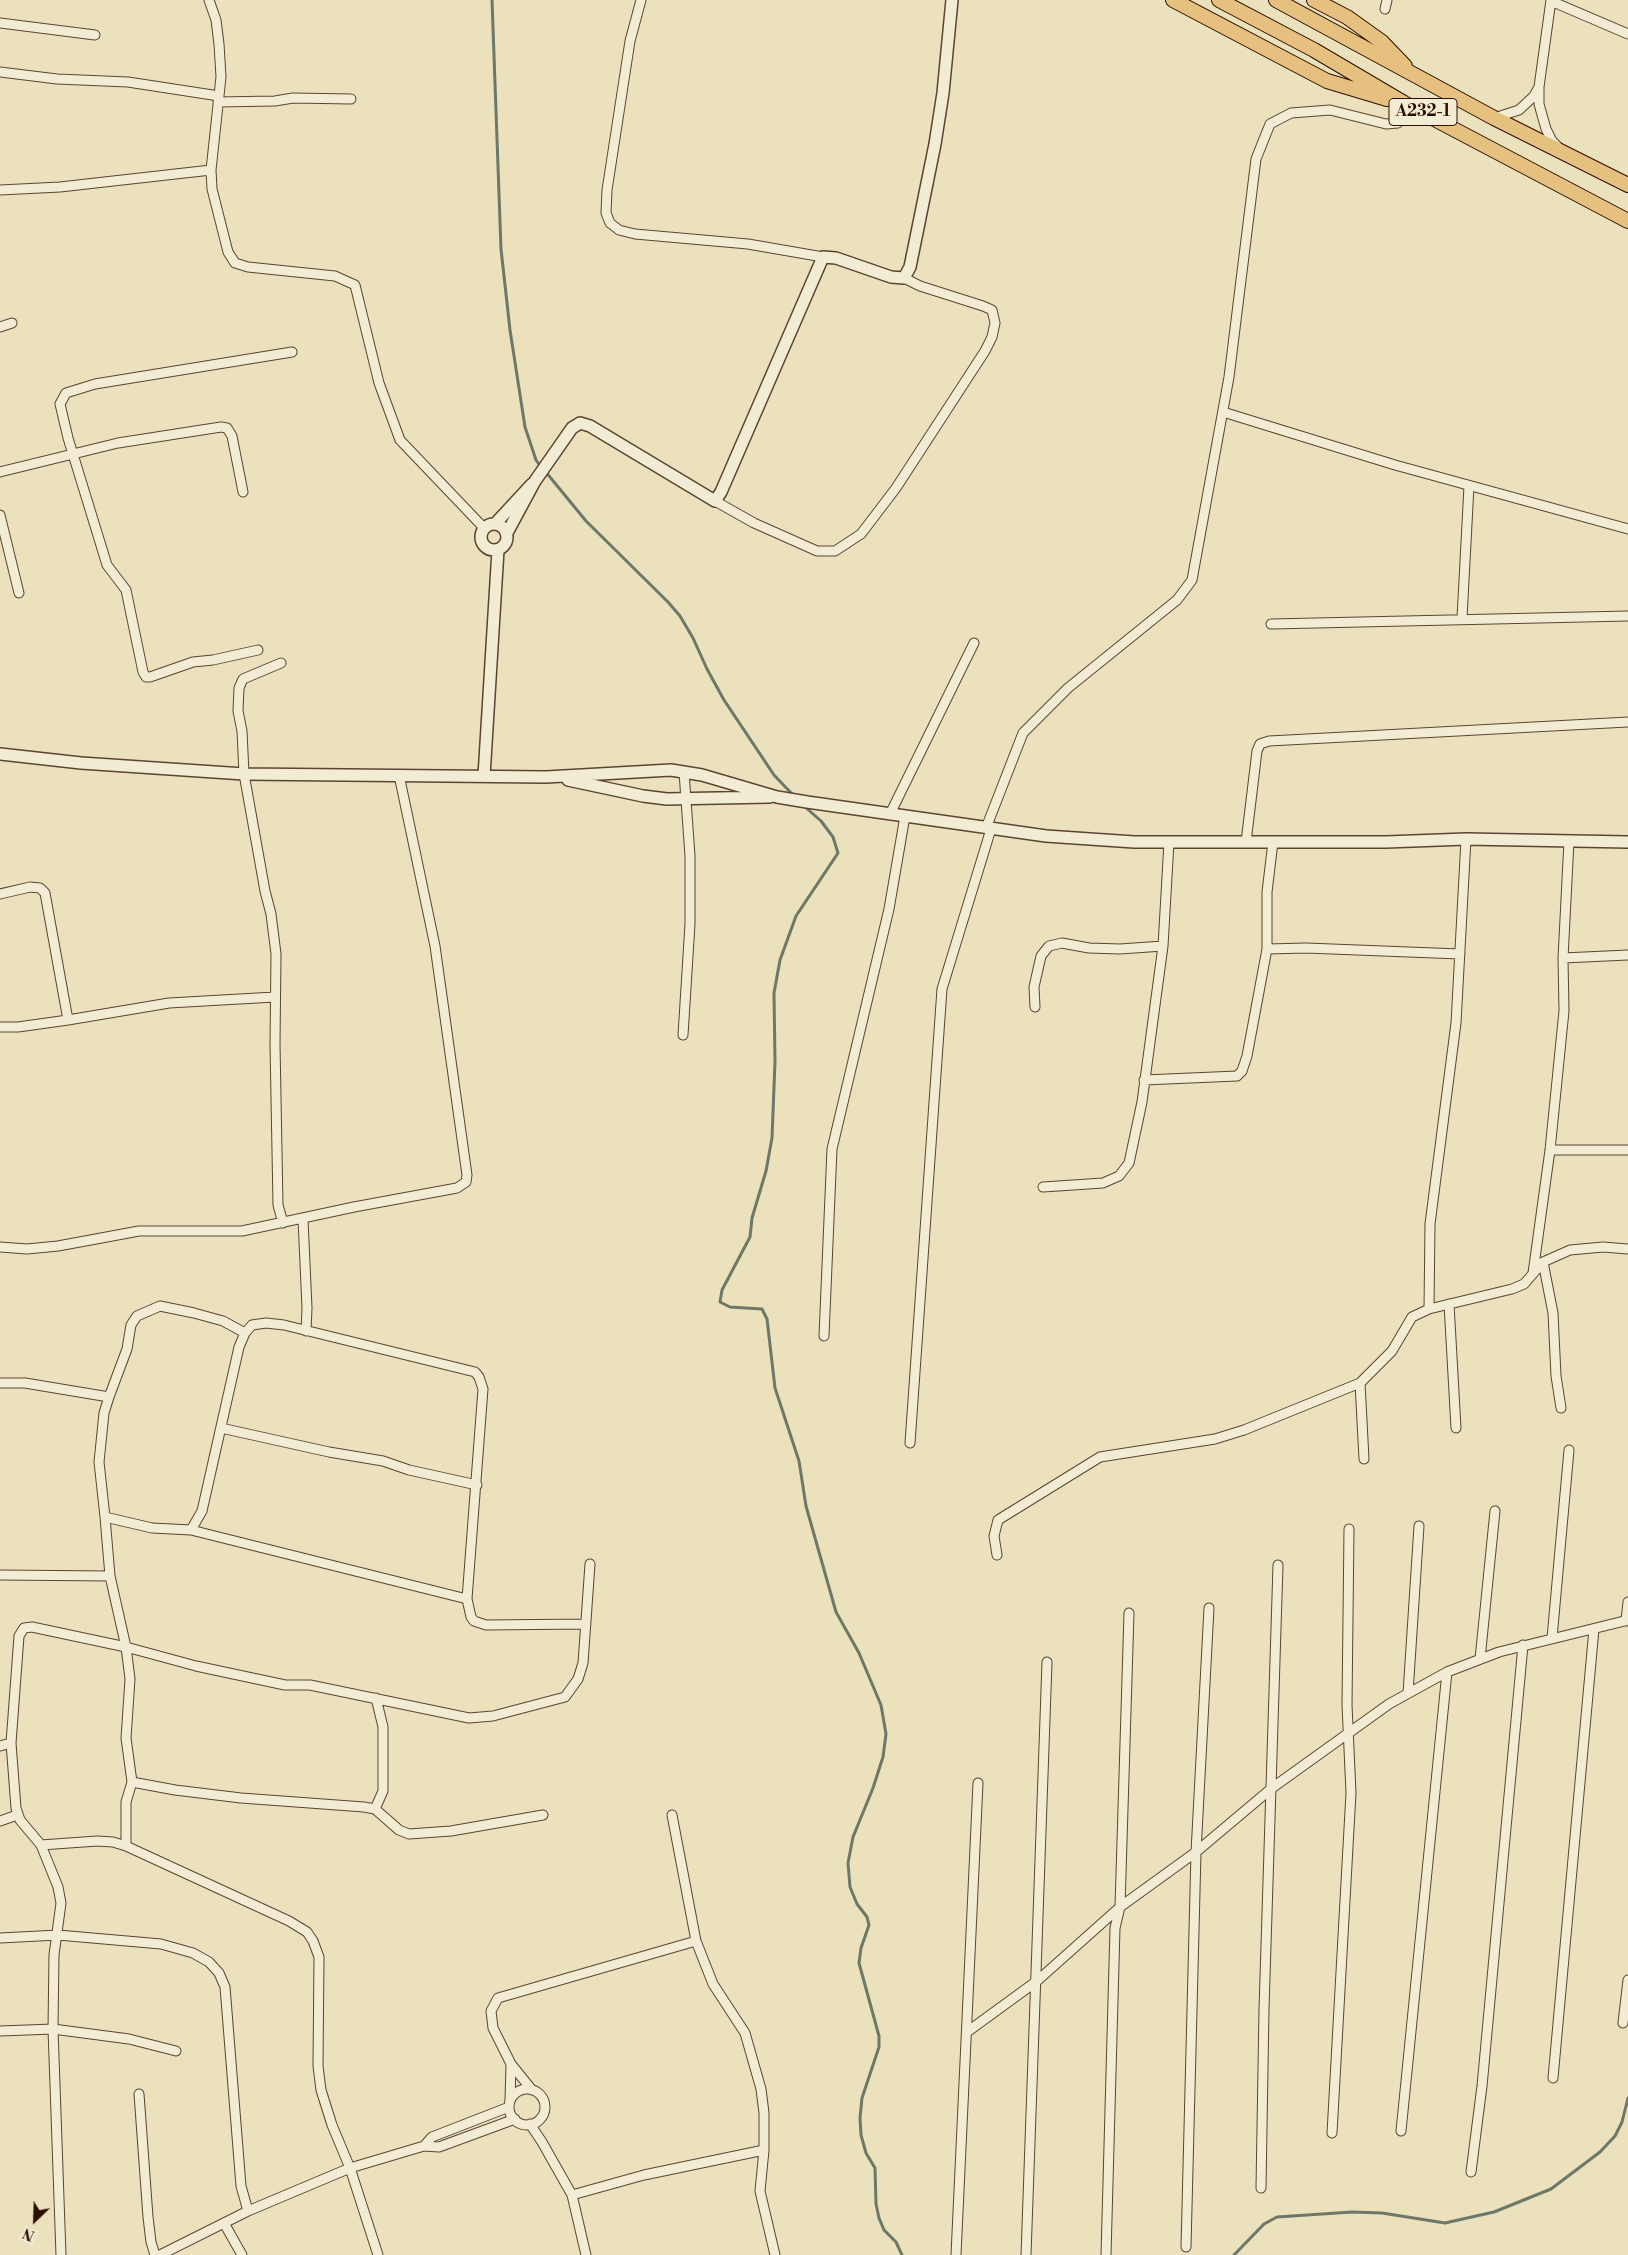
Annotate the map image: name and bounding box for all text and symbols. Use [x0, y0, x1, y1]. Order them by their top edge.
road number: A232-1 [1389, 98, 1457, 125]
north arrow [10, 2195, 60, 2245]
text: N [20, 2223, 38, 2244]

